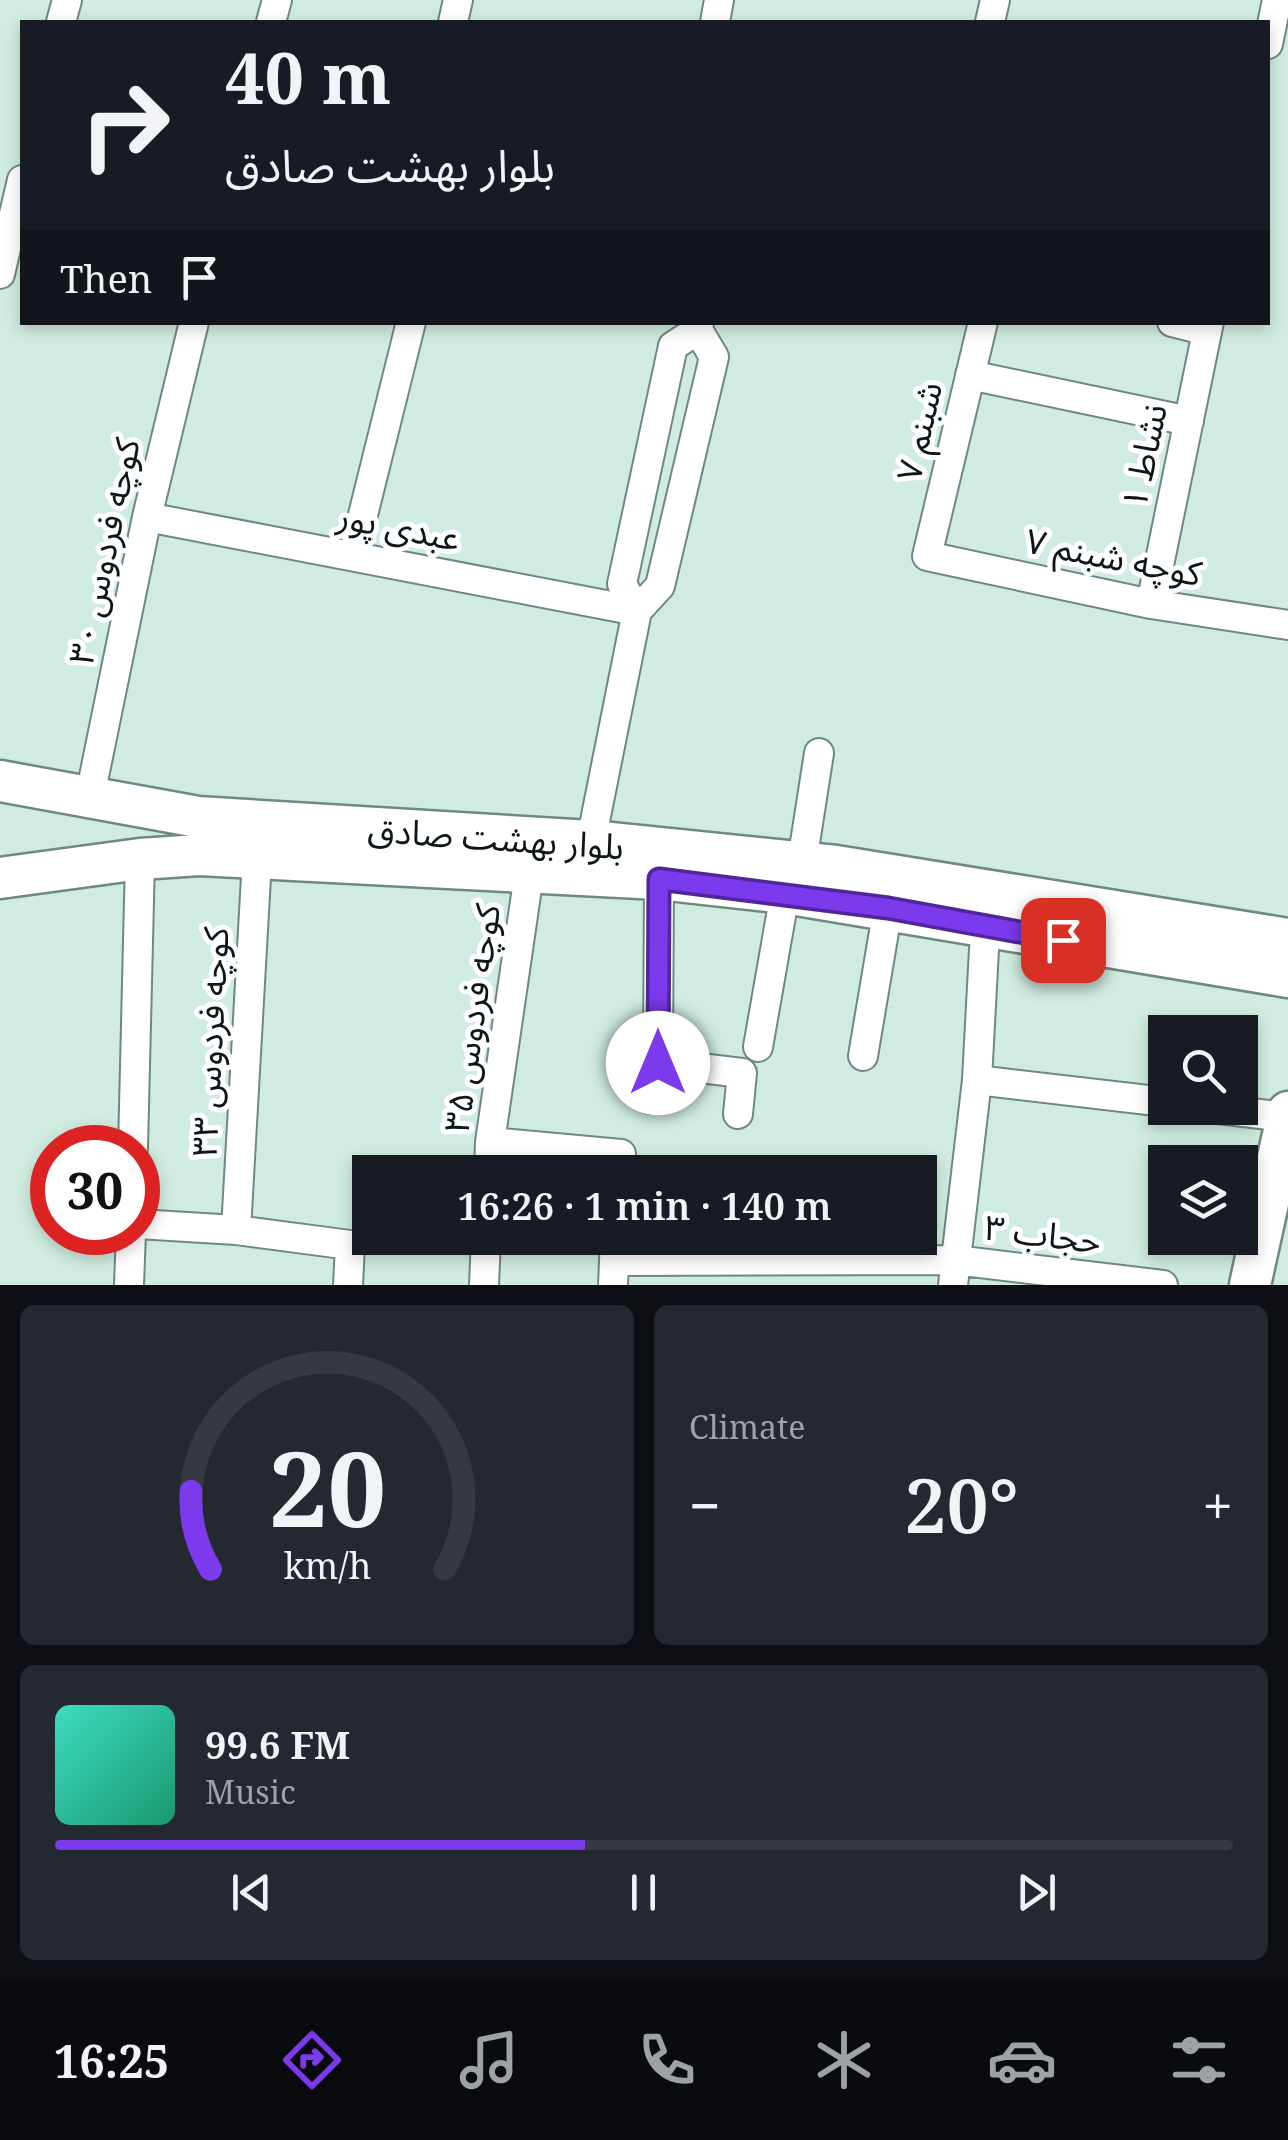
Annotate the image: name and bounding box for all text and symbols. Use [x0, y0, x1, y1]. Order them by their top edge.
text: 40 m [225, 29, 391, 125]
icon: right [60, 60, 190, 190]
text: بلوار بهشت صادق [225, 134, 555, 195]
icon: arrive [172, 250, 227, 305]
text: Then [60, 252, 152, 304]
street label: شبنم ۷ [884, 377, 957, 486]
street label: نشاط ۱ [1109, 399, 1177, 513]
street label: کوچه فردوس ۳۰ [56, 433, 150, 668]
street label: عبدی پور [333, 491, 464, 561]
street label: کوچه شبنم ۷ [1021, 516, 1206, 601]
street label: بلوار بهشت صادق [366, 805, 626, 869]
pin [1021, 898, 1106, 983]
street label: کوچه فردوس ۳۵ [432, 900, 510, 1135]
icon: arrive [1036, 913, 1091, 968]
street label: کوچه فردوس ۳۳ [180, 925, 239, 1158]
position arrow [606, 1011, 710, 1115]
map controls [1148, 1015, 1258, 1255]
button: search [1148, 1015, 1258, 1125]
speed limit sign: 30 [30, 1125, 160, 1255]
button: layers [1148, 1145, 1258, 1255]
text: 16:26 · 1 min · 140 m [457, 1179, 832, 1231]
street label: حجاب ۳ [982, 1203, 1104, 1263]
text: Climate [689, 1405, 805, 1448]
text: 20 [268, 1416, 386, 1557]
text: 20° [904, 1453, 1019, 1555]
text: − [689, 1467, 721, 1542]
text: + [1202, 1467, 1233, 1542]
text: km/h [283, 1541, 371, 1589]
text: 99.6 FM [205, 1718, 350, 1770]
text: Music [205, 1770, 296, 1813]
icon: previous [224, 1865, 279, 1920]
icon: pause [616, 1865, 671, 1920]
icon: next [1009, 1865, 1064, 1920]
icon: directions [277, 2025, 347, 2095]
icon: music [454, 2025, 524, 2095]
icon: phone [632, 2025, 702, 2095]
icon: climate [809, 2025, 879, 2095]
icon: car [987, 2025, 1057, 2095]
icon: filters [1164, 2025, 1234, 2095]
text: 16:25 [54, 2030, 169, 2091]

